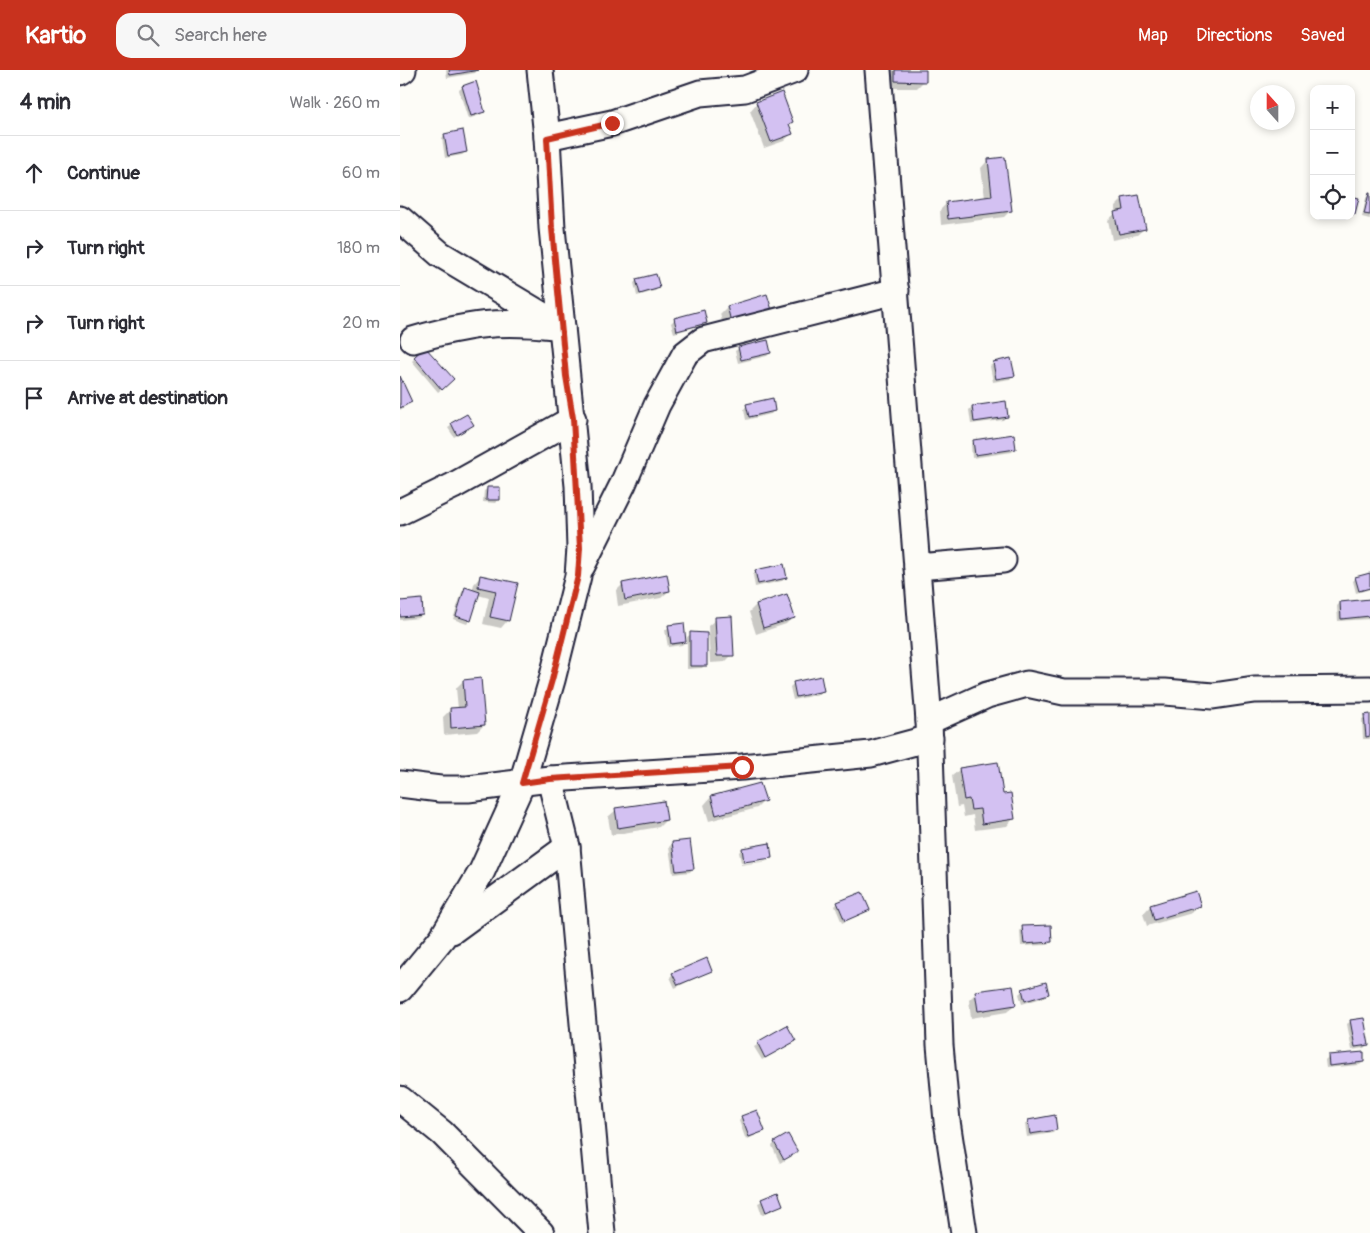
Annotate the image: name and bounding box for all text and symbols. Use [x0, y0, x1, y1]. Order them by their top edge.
search box [116, 13, 466, 58]
text: Kartio [25, 21, 86, 50]
icon: search [134, 21, 162, 49]
text: Search here [174, 23, 267, 47]
text: Map [1138, 24, 1168, 47]
text: Directions [1196, 24, 1272, 47]
text: Saved [1300, 24, 1345, 47]
north arrow [1250, 85, 1295, 130]
map controls [1310, 85, 1355, 220]
button: + [1310, 85, 1355, 130]
text: 4 min [20, 89, 71, 116]
text: Walk · 260 m [289, 93, 380, 113]
route end [601, 112, 624, 135]
button: − [1310, 130, 1355, 175]
icon: ahead [20, 159, 48, 187]
text: Continue [67, 161, 140, 185]
text: 60 m [342, 163, 380, 183]
button: locate [1310, 175, 1355, 220]
icon: right [20, 234, 48, 262]
text: Turn right [67, 236, 145, 260]
text: 180 m [337, 238, 380, 258]
icon: right [20, 309, 48, 337]
text: Turn right [67, 311, 145, 335]
text: 20 m [342, 313, 380, 333]
icon: arrive [20, 384, 48, 412]
text: Arrive at destination [67, 386, 228, 410]
route start [731, 756, 754, 779]

